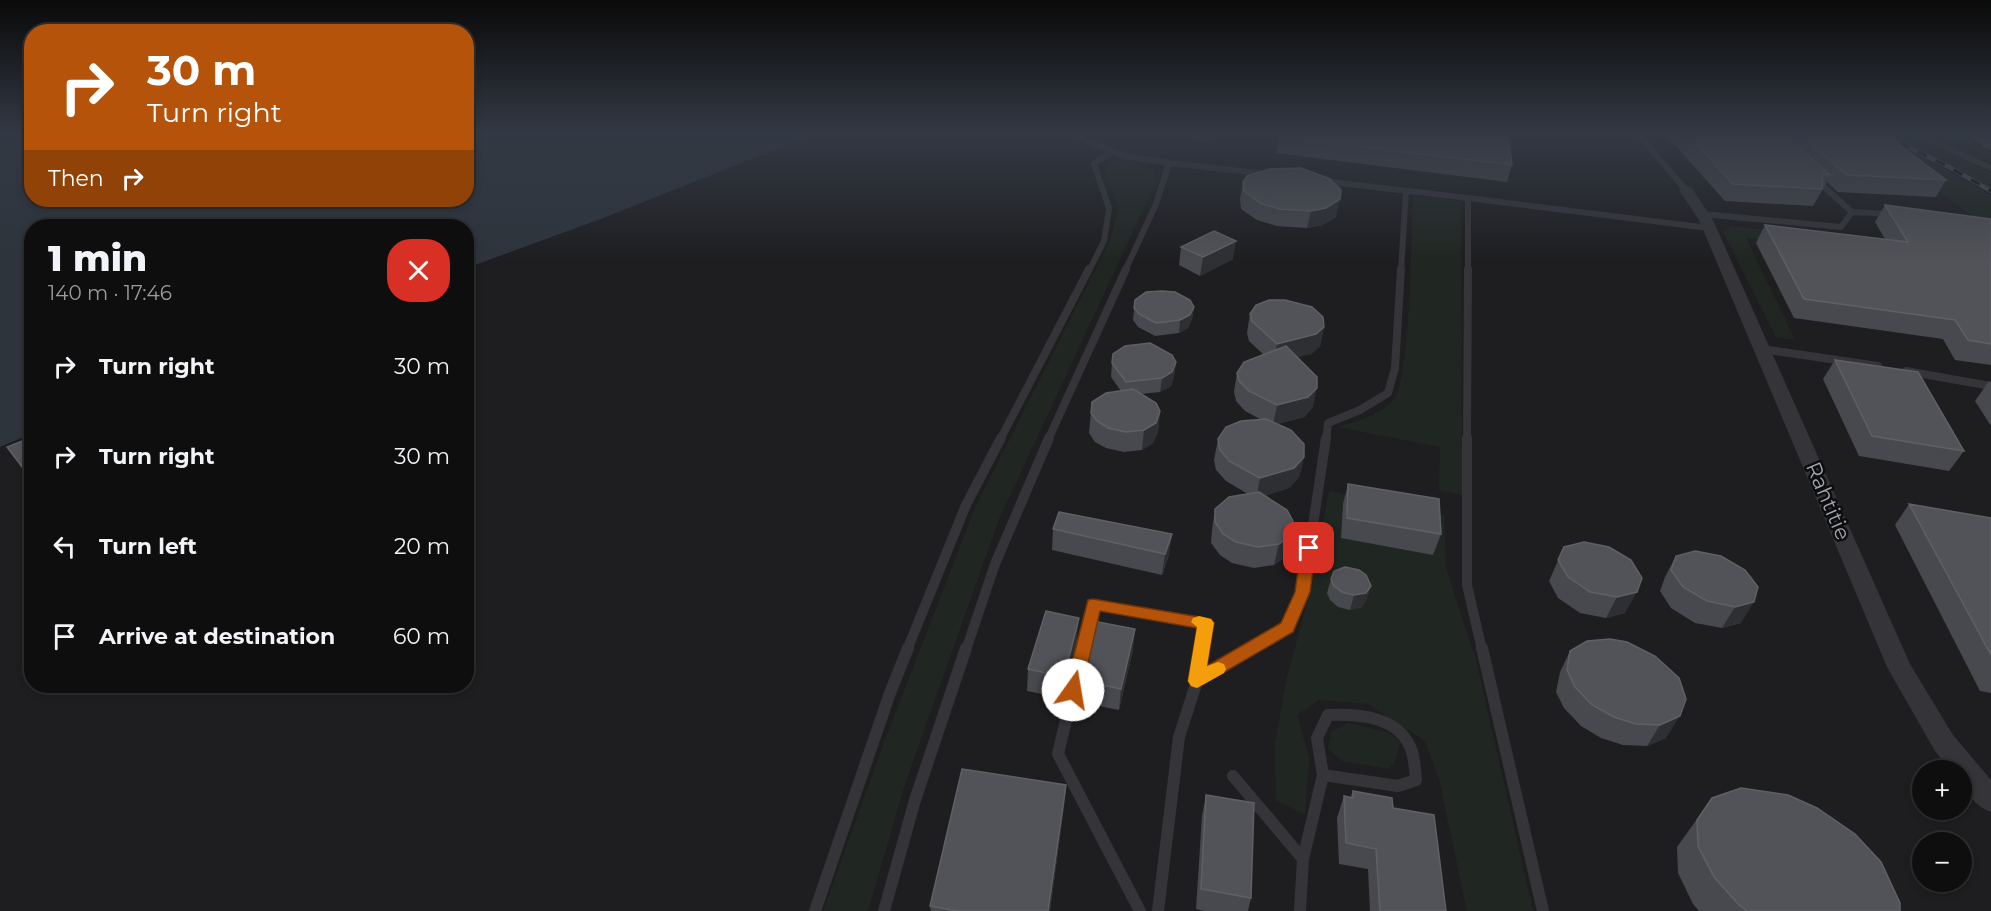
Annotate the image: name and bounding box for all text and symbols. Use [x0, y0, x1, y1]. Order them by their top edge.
text: 30 m [147, 44, 256, 96]
icon: right [48, 48, 126, 126]
text: Turn right [147, 96, 282, 129]
icon: right [116, 162, 149, 195]
text: Then [48, 165, 104, 192]
text: 1 min [48, 236, 147, 280]
button: close [387, 239, 450, 302]
text: 140 m · 17:46 [48, 281, 172, 305]
icon: right [48, 350, 81, 383]
text: Turn right [99, 353, 214, 380]
text: 30 m [394, 353, 450, 380]
icon: right [48, 440, 81, 473]
text: Turn right [99, 443, 214, 470]
text: 30 m [394, 443, 450, 470]
street label: Rahtitie [1801, 458, 1856, 544]
pin [1283, 522, 1334, 573]
icon: left [48, 530, 81, 563]
icon: arrive [1292, 531, 1325, 564]
text: Turn left [99, 533, 197, 560]
text: 20 m [394, 533, 450, 560]
icon: arrive [48, 620, 81, 653]
text: Arrive at destination [99, 623, 335, 650]
text: 60 m [393, 623, 450, 650]
position arrow [1041, 658, 1105, 722]
map controls [1912, 760, 1972, 892]
button: + [1912, 760, 1972, 820]
button: − [1912, 832, 1972, 892]

